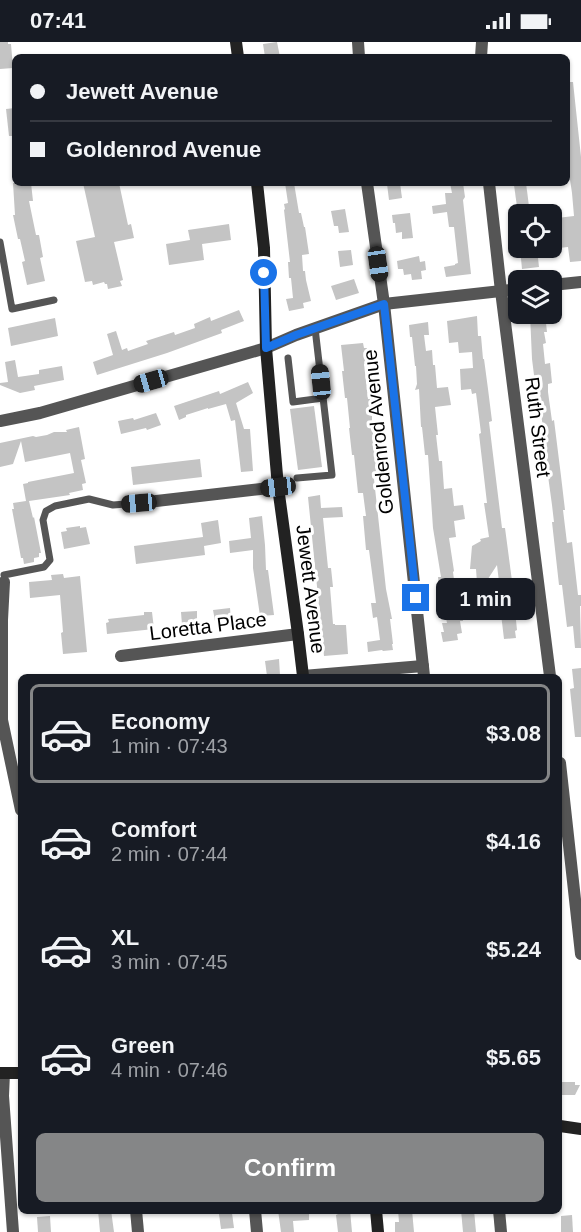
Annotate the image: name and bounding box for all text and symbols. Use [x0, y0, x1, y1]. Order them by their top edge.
text: 07:41 [30, 8, 86, 33]
text: Jewett Avenue [66, 79, 218, 104]
text: Goldenrod Avenue [66, 137, 261, 162]
map controls [508, 204, 562, 324]
button: locate [508, 204, 562, 258]
car [367, 245, 389, 283]
route start [250, 259, 277, 286]
button: layers [508, 270, 562, 324]
street label: Goldenrod Avenue [358, 349, 398, 515]
car [310, 363, 332, 401]
car [131, 367, 171, 395]
street label: Ruth Street [521, 375, 555, 479]
car [259, 476, 297, 498]
car [120, 492, 158, 514]
street label: Jewett Avenue [292, 523, 330, 655]
callout: 1 min [437, 577, 536, 619]
route end [402, 584, 429, 611]
text: 1 min [459, 588, 512, 610]
street label: Loretta Place [148, 608, 268, 644]
icon: car [39, 707, 93, 761]
text: Economy [111, 709, 210, 734]
text: $3.08 [486, 721, 541, 746]
text: 1 min · 07:43 [111, 735, 228, 757]
icon: car [39, 815, 93, 869]
text: Comfort [111, 817, 197, 842]
text: $4.16 [486, 829, 541, 854]
text: 2 min · 07:44 [111, 843, 228, 865]
icon: car [39, 923, 93, 977]
text: XL [111, 925, 139, 950]
text: $5.24 [486, 937, 541, 962]
text: 3 min · 07:45 [111, 951, 228, 973]
icon: car [39, 1031, 93, 1085]
text: Green [111, 1033, 175, 1058]
text: $5.65 [486, 1045, 541, 1070]
text: 4 min · 07:46 [111, 1059, 228, 1081]
button: Confirm [36, 1133, 544, 1202]

